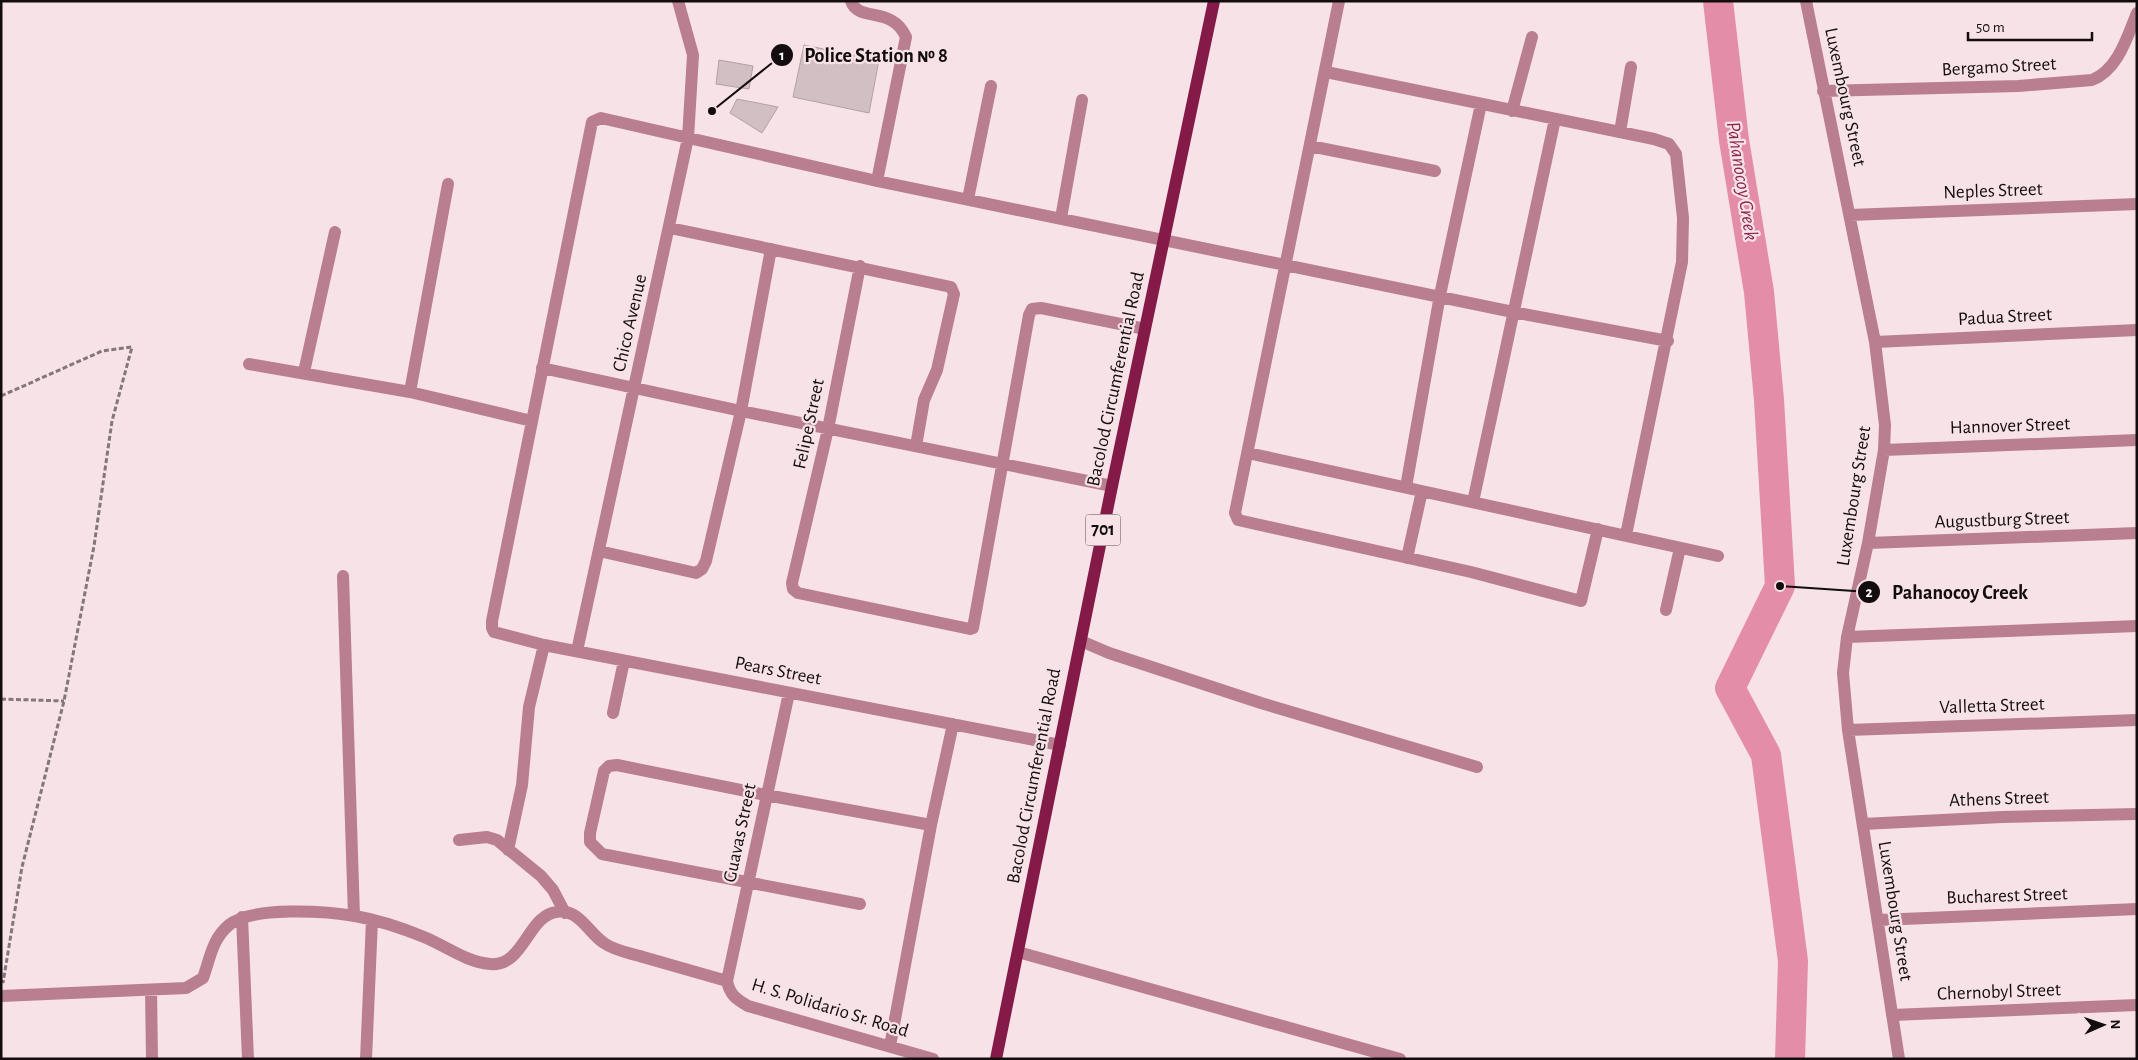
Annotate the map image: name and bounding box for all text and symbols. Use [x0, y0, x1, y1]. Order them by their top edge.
scale bar [1968, 10, 2092, 42]
text: 50 m [1976, 20, 2005, 35]
street label: Luxembourg Street [1821, 26, 1869, 168]
callout: Police Station № 8 [769, 37, 958, 72]
text: Police Station № 8 [804, 46, 948, 66]
text: 1 [779, 48, 785, 63]
street label: Bergamo Street [1941, 55, 2057, 79]
water label: Pahanocoy Creek [1723, 120, 1761, 242]
street label: Neples Street [1943, 180, 2043, 202]
street label: Bacolod Circumferential Road [1084, 270, 1148, 488]
street label: Chico Avenue [610, 272, 650, 374]
street label: Padua Street [1957, 305, 2053, 329]
street label: Felipe Street [790, 377, 828, 471]
street label: Hannover Street [1950, 414, 2070, 438]
street label: Luxembourg Street [1834, 425, 1874, 567]
street label: Augustburg Street [1934, 508, 2070, 532]
road number: 701 [1086, 514, 1120, 546]
callout: Pahanocoy Creek [1857, 575, 2038, 610]
text: Pahanocoy Creek [1892, 583, 2028, 603]
text: 2 [1865, 585, 1873, 600]
street label: Pears Street [733, 653, 823, 689]
street label: Bacolod Circumferential Road [1004, 667, 1064, 885]
street label: Valletta Street [1939, 695, 2045, 717]
street label: Guavas Street [720, 782, 760, 884]
street label: Athens Street [1949, 788, 2049, 810]
street label: Luxembourg Street [1875, 840, 1915, 982]
street label: Bucharest Street [1946, 884, 2068, 908]
street label: H. S. Polidario Sr. Road [749, 975, 911, 1041]
street label: Chernobyl Street [1937, 980, 2061, 1004]
north arrow [2078, 1000, 2128, 1050]
text: N [2108, 1019, 2122, 1030]

